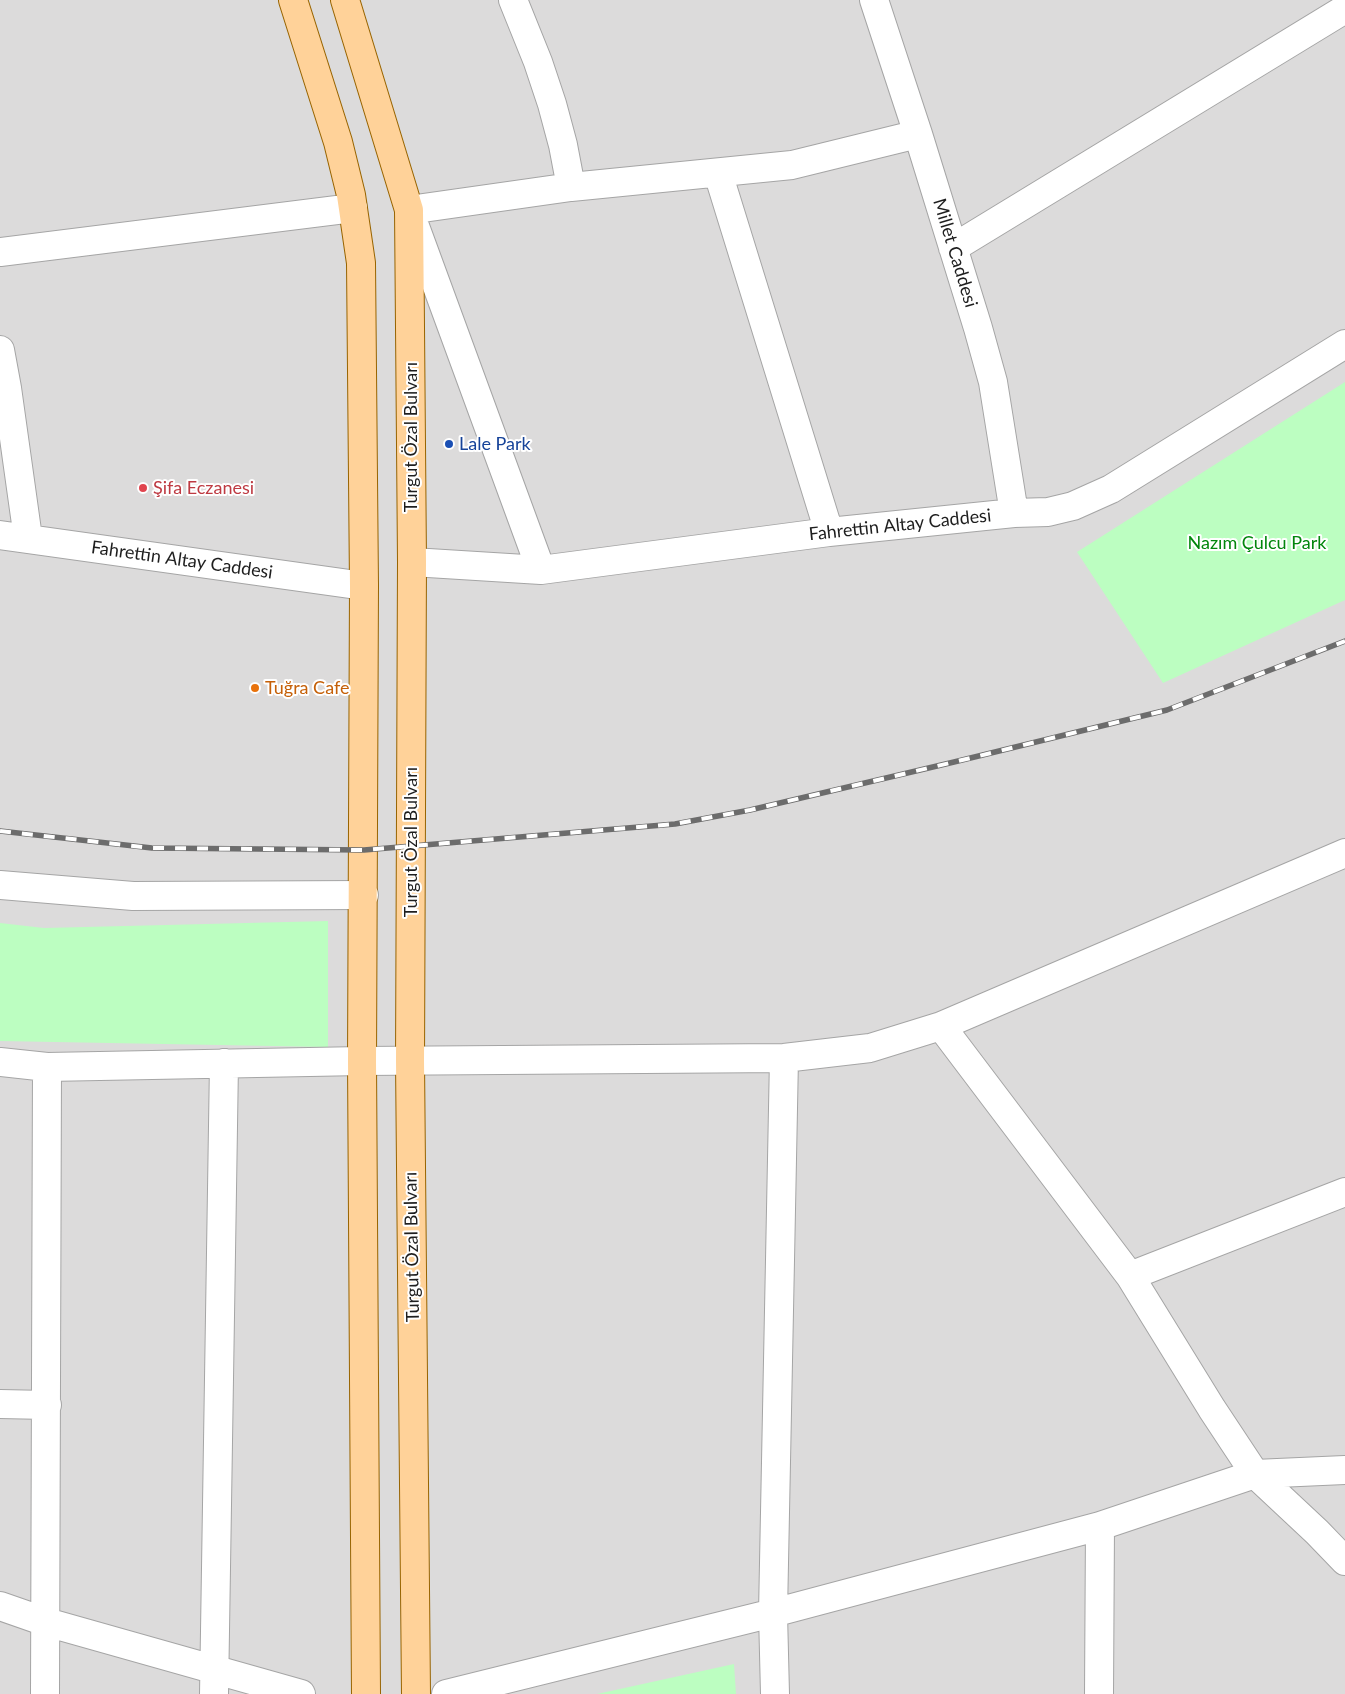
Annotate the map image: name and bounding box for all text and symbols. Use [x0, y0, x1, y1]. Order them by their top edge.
street label: Millet Caddesi [928, 196, 982, 310]
street label: Turgut Özal Bulvarı [400, 362, 422, 512]
place label: Lale Park [459, 433, 531, 455]
marker: Lale Park [443, 438, 455, 450]
place label: Şifa Eczanesi [153, 477, 254, 499]
marker: Şifa Eczanesi [137, 482, 149, 494]
street label: Fahrettin Altay Caddesi [808, 505, 992, 545]
park label: Nazım Çulcu Park [1188, 532, 1326, 554]
street label: Fahrettin Altay Caddesi [90, 537, 274, 583]
place label: Tuğra Cafe [265, 677, 349, 699]
marker: Tuğra Cafe [249, 682, 261, 694]
street label: Turgut Özal Bulvarı [400, 767, 422, 917]
street label: Turgut Özal Bulvarı [400, 1172, 424, 1322]

